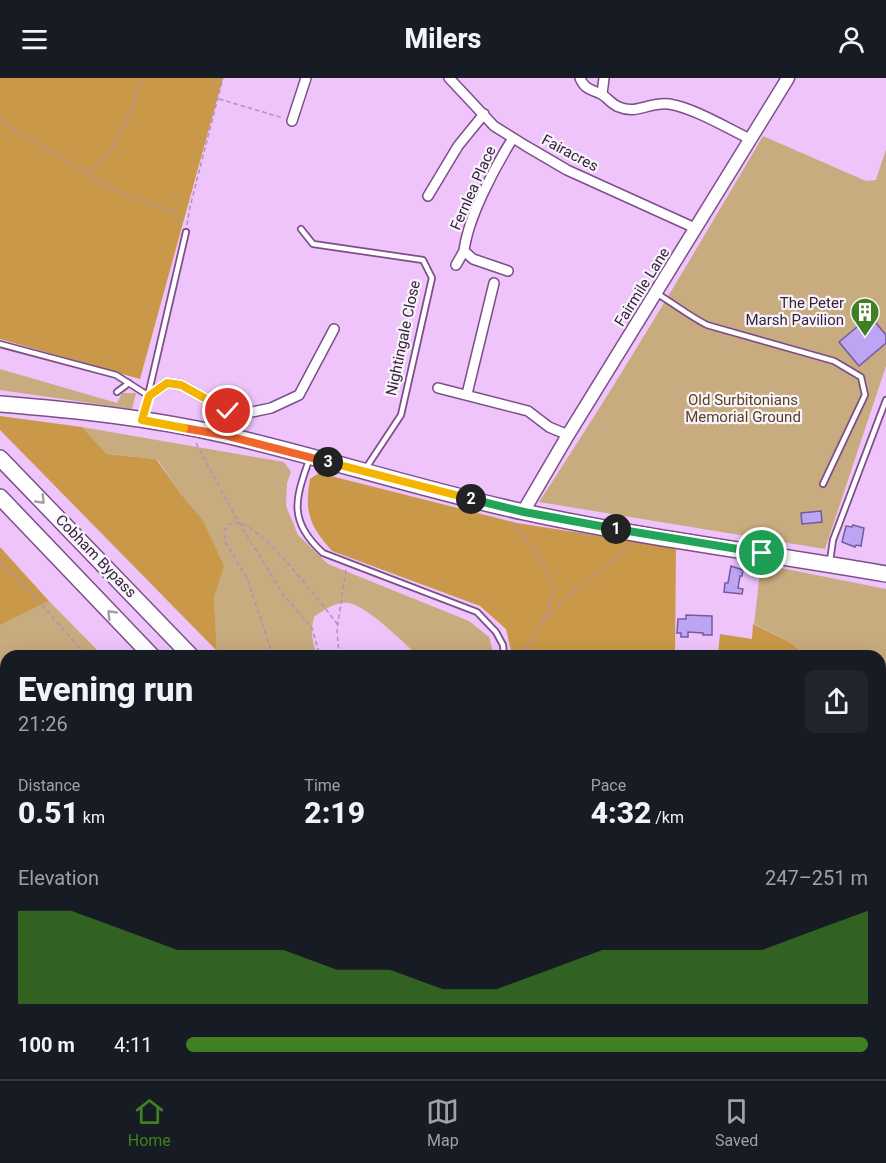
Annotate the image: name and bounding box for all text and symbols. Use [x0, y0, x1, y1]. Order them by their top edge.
icon: menu [18, 23, 51, 56]
text: Milers [405, 23, 481, 55]
icon: person [835, 23, 868, 56]
street label: Fairacres [539, 131, 601, 175]
street label: Fernlea Place [446, 143, 500, 233]
street label: Fairmile Lane [611, 244, 673, 330]
street label: Nightingale Close [382, 279, 424, 397]
place label: The Peter Marsh Pavilion [745, 294, 844, 329]
building icon: The Peter Marsh Pavilion [849, 296, 881, 338]
pin [202, 385, 253, 436]
park label: Old Surbitonians Memorial Ground [685, 391, 801, 426]
icon: check [211, 394, 244, 427]
pin: 3 [313, 447, 343, 477]
text: 3 [323, 452, 333, 471]
pin: 2 [456, 484, 486, 514]
text: 2 [466, 489, 476, 508]
one-way arrow [33, 492, 44, 503]
street label: Cobham Bypass [52, 511, 140, 601]
pin: 1 [601, 514, 631, 544]
text: 1 [611, 519, 621, 538]
pin [736, 527, 787, 578]
icon: arrive [745, 536, 778, 569]
one-way arrow [107, 610, 118, 620]
text: Evening run [18, 670, 193, 709]
button: share [805, 670, 868, 733]
text: 21:26 [18, 712, 68, 736]
text: Distance [18, 776, 80, 795]
text: Time [304, 776, 340, 795]
text: Pace [591, 776, 626, 795]
text: 0.51 [18, 795, 79, 830]
text: 2:19 [304, 795, 365, 830]
text: 4:32 [591, 795, 651, 830]
text: km [79, 808, 105, 827]
text: /km [651, 808, 684, 827]
text: Elevation [18, 866, 99, 890]
text: 247–251 m [765, 866, 868, 890]
text: 100 m [18, 1033, 75, 1057]
text: 4:11 [114, 1033, 153, 1057]
tab: Home [128, 1095, 171, 1150]
tab: Map [426, 1095, 459, 1150]
tab: Saved [715, 1095, 758, 1150]

